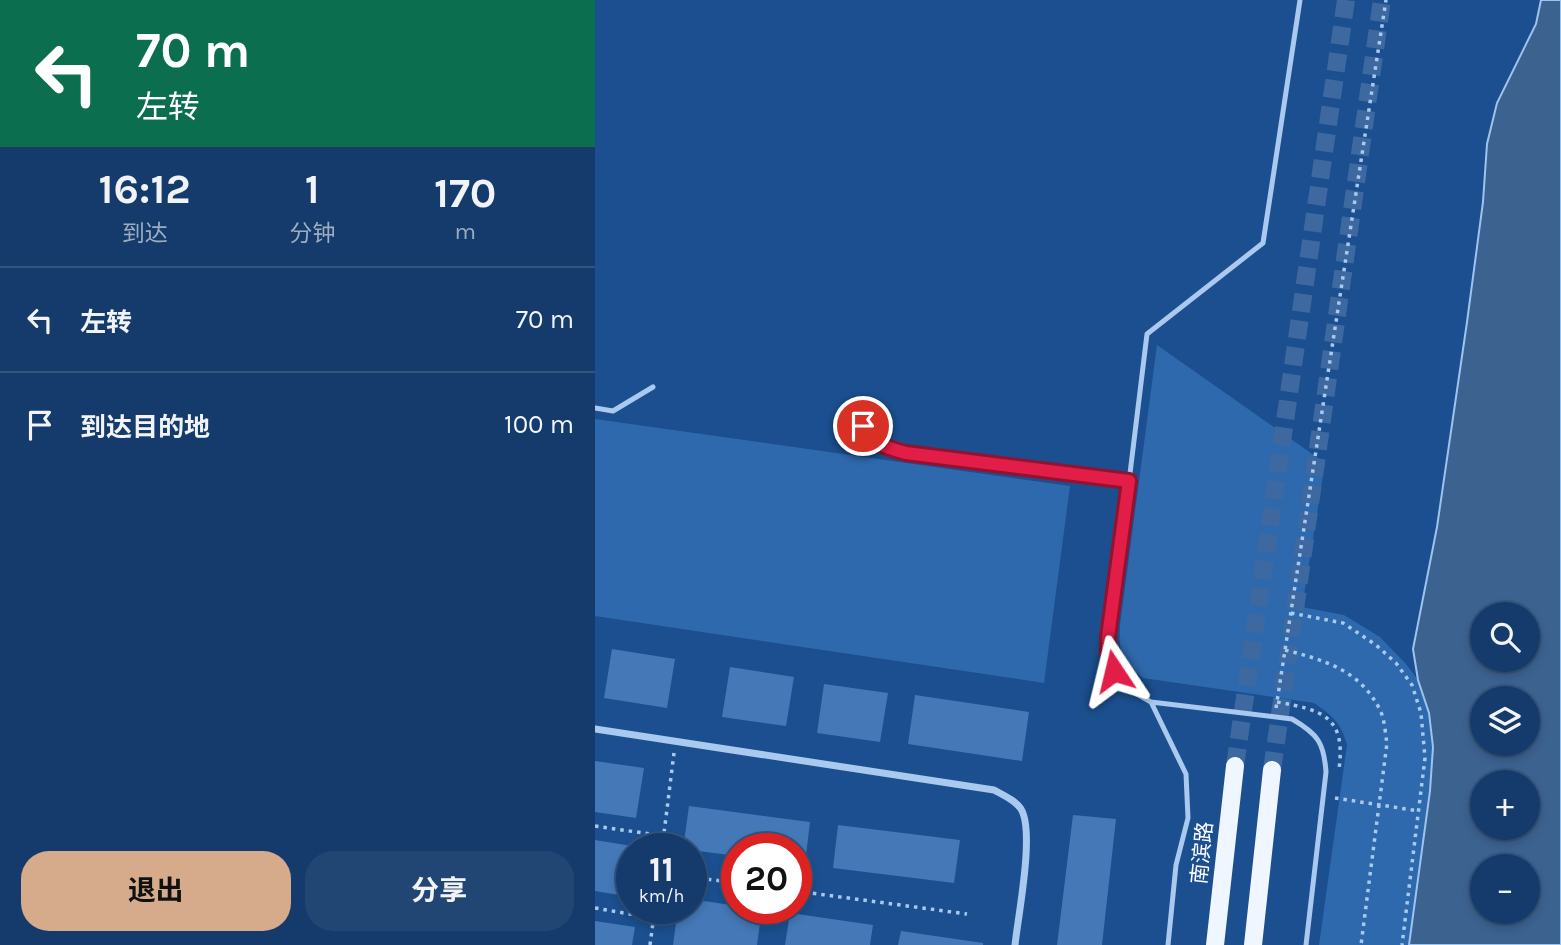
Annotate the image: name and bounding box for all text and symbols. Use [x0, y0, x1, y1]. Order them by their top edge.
text: 70 m [136, 22, 250, 79]
icon: left [21, 28, 112, 119]
text: 左转 [136, 89, 200, 126]
text: 16:12 [99, 164, 191, 214]
text: 1 [305, 164, 320, 214]
text: 170 [434, 168, 496, 218]
text: m [454, 218, 476, 245]
text: 到达 [122, 220, 168, 247]
text: 分钟 [289, 220, 335, 247]
icon: left [21, 301, 59, 339]
text: 70 m [516, 304, 574, 335]
text: 左转 [80, 307, 132, 338]
pin [833, 396, 893, 456]
icon: arrive [21, 406, 59, 444]
icon: arrive [844, 407, 882, 445]
text: 100 m [504, 409, 574, 440]
text: 到达目的地 [80, 412, 210, 443]
map controls [1470, 602, 1540, 924]
button: search [1470, 602, 1540, 672]
position arrow [1077, 634, 1151, 708]
button: layers [1470, 686, 1540, 756]
button: + [1470, 770, 1540, 840]
street label: 南滨路 [1187, 820, 1217, 886]
speed limit sign: 20 [721, 833, 812, 924]
text: 11 [649, 849, 674, 890]
button: 退出 [21, 851, 291, 931]
button: 分享 [305, 851, 574, 931]
button: − [1470, 854, 1540, 924]
text: km/h [639, 885, 684, 907]

